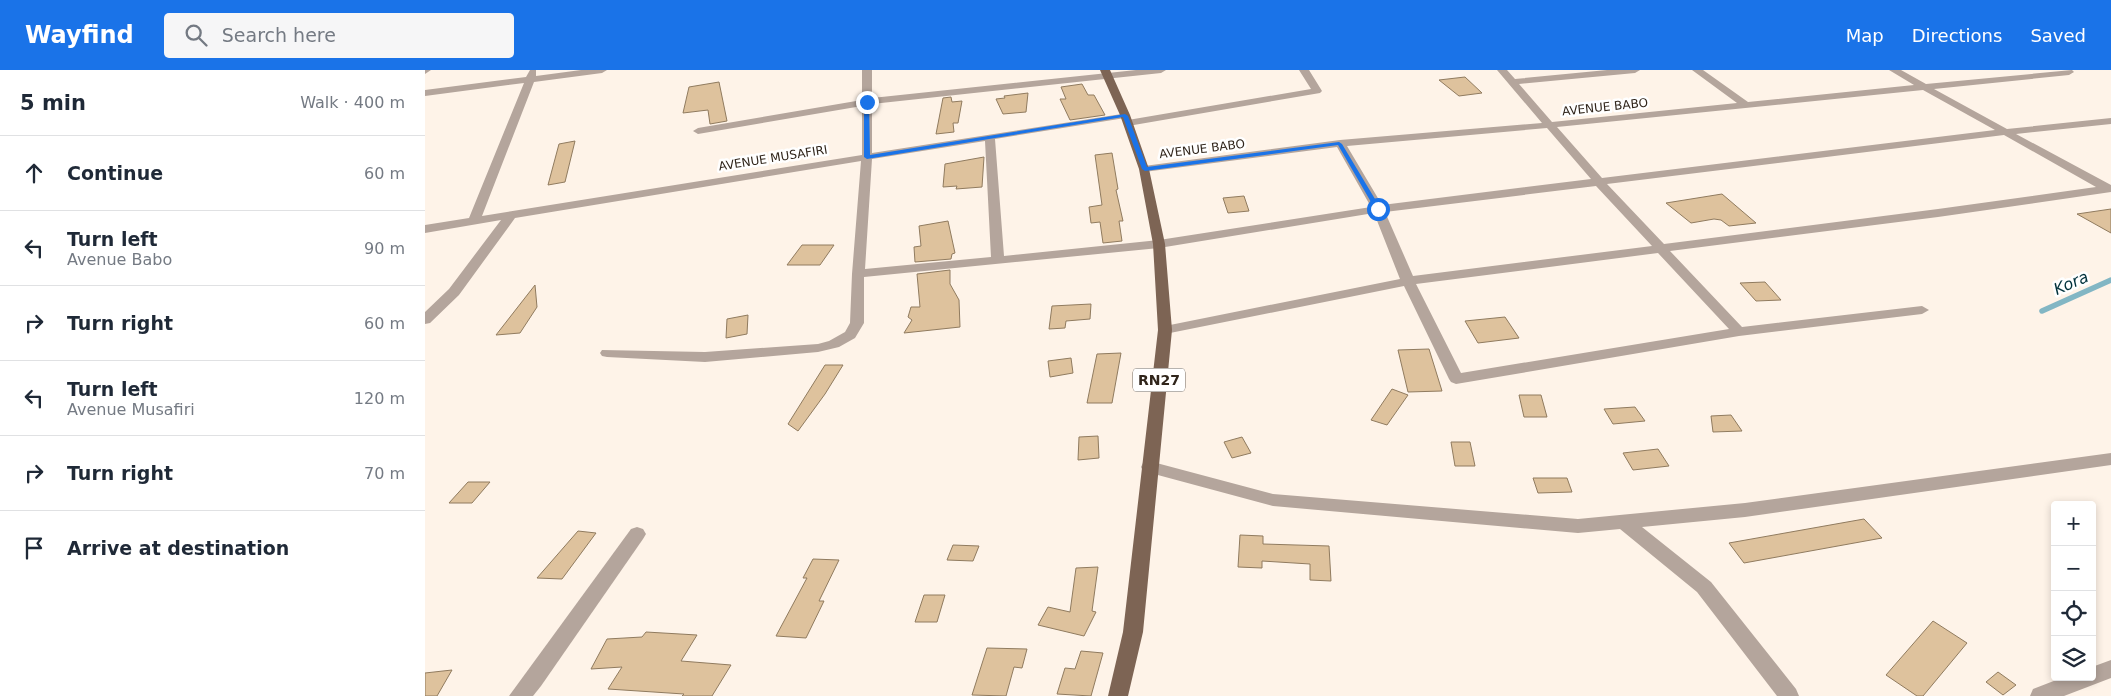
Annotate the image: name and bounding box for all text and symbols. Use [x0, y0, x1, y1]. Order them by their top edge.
search box [164, 13, 514, 58]
text: Wayfind [25, 21, 134, 49]
icon: search [182, 21, 210, 49]
text: Search here [222, 24, 336, 46]
text: Map [1846, 25, 1884, 46]
text: Directions [1912, 25, 2002, 46]
text: Saved [2030, 25, 2086, 46]
text: 5 min [20, 91, 86, 115]
route end [856, 91, 879, 114]
text: Walk · 400 m [300, 93, 405, 112]
street label: AVENUE BABO [1561, 96, 1649, 118]
street label: AVENUE BABO [1158, 137, 1246, 161]
street label: AVENUE MUSAFIRI [718, 142, 828, 174]
icon: ahead [20, 159, 48, 187]
text: Continue [67, 162, 163, 184]
text: 60 m [364, 164, 405, 183]
route start [1367, 198, 1390, 221]
text: Turn left [67, 228, 158, 250]
icon: left [20, 234, 48, 262]
text: 90 m [364, 239, 405, 258]
text: Avenue Babo [67, 250, 172, 269]
water label: Kora [2051, 267, 2091, 299]
icon: right [20, 309, 48, 337]
text: Turn right [67, 312, 173, 334]
text: 60 m [364, 314, 405, 333]
road number: RN27 [1133, 368, 1185, 392]
text: Turn left [67, 378, 158, 400]
icon: left [20, 384, 48, 412]
text: 120 m [354, 389, 405, 408]
text: Avenue Musafiri [67, 400, 195, 419]
icon: right [20, 459, 48, 487]
text: Turn right [67, 462, 173, 484]
text: 70 m [364, 464, 405, 483]
map controls [2051, 501, 2096, 681]
button: + [2051, 501, 2096, 546]
icon: arrive [20, 534, 48, 562]
text: Arrive at destination [67, 537, 289, 559]
button: − [2051, 546, 2096, 591]
button: locate [2051, 591, 2096, 636]
button: layers [2051, 636, 2096, 681]

